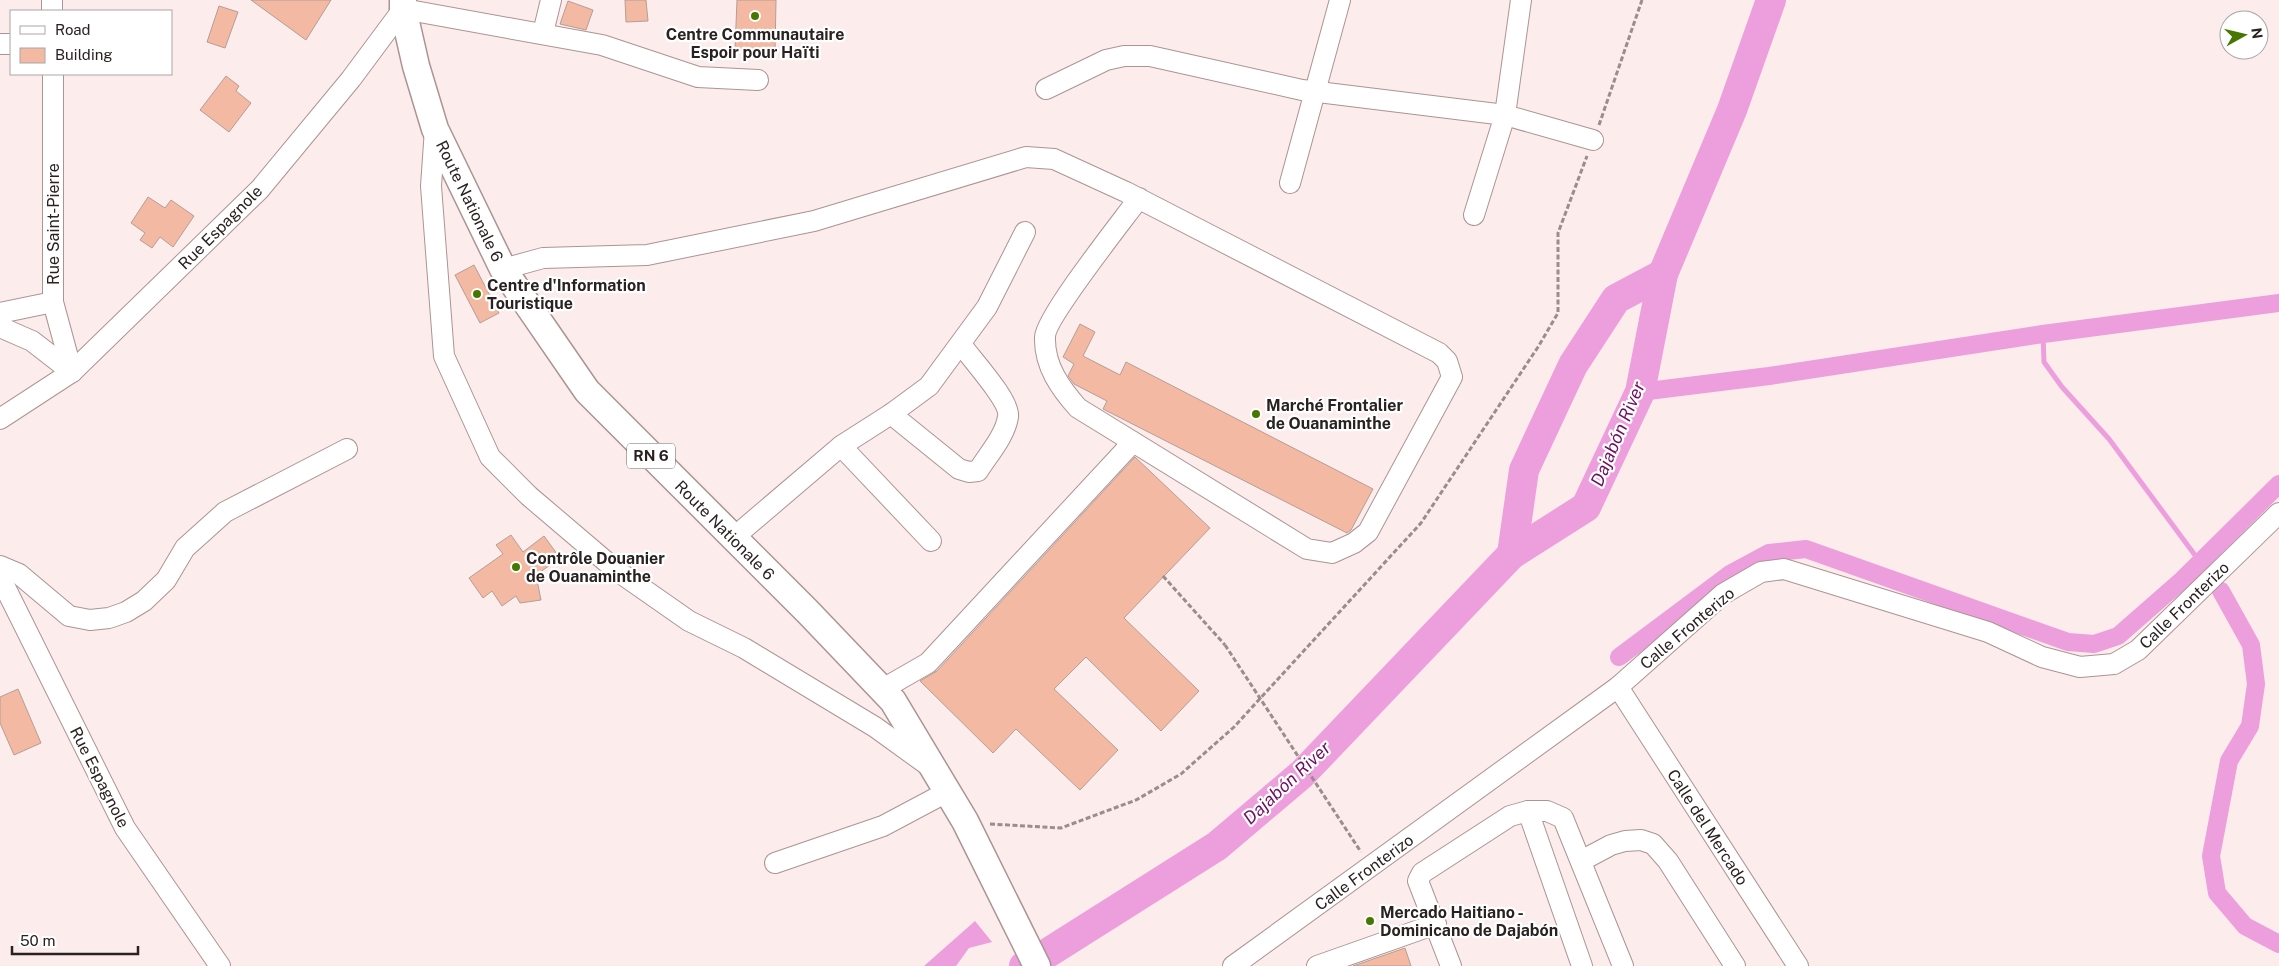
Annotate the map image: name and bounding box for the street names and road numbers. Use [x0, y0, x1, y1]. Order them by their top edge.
street label: Route Nationale 6 [432, 137, 507, 265]
street label: Rue Saint-Pierre [44, 163, 63, 285]
street label: Rue Espagnole [174, 181, 266, 273]
road number: RN 6 [627, 444, 675, 468]
street label: Route Nationale 6 [671, 477, 778, 584]
street label: Calle Fronterizo [2136, 558, 2233, 653]
street label: Calle Fronterizo [1636, 583, 1738, 673]
street label: Rue Espagnole [66, 724, 133, 831]
street label: Calle del Mercado [1663, 766, 1752, 889]
street label: Calle Fronterizo [1311, 830, 1417, 915]

